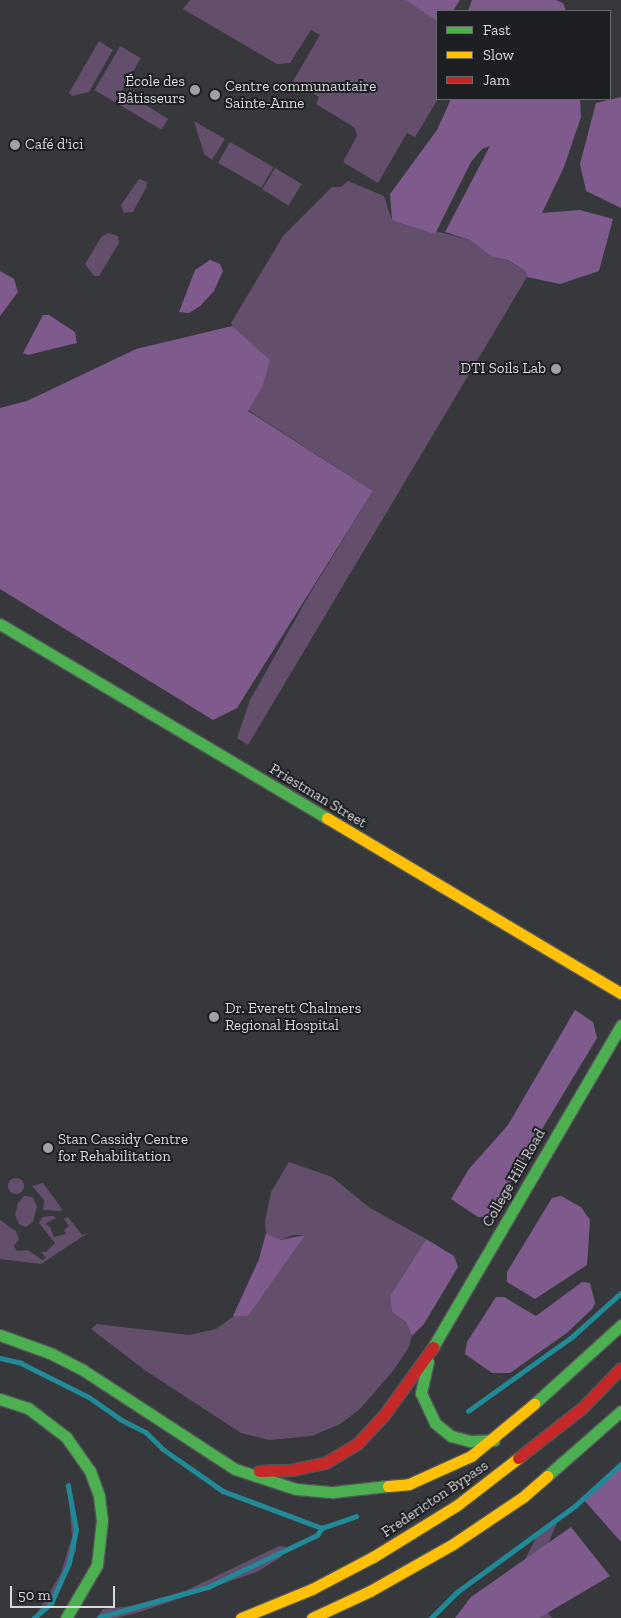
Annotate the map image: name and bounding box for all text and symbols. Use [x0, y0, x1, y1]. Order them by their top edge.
legend [436, 10, 611, 100]
text: Fast [483, 21, 511, 39]
text: Slow [483, 46, 514, 64]
text: Jam [483, 71, 510, 89]
place label: École des Bâtisseurs [117, 72, 185, 107]
place label: Centre communautaire Sainte-Anne [225, 77, 376, 112]
marker: École des Bâtisseurs [189, 84, 201, 96]
marker: Centre communautaire Sainte-Anne [209, 89, 221, 101]
place label: Café d'ici [25, 136, 83, 154]
marker: Café d'ici [9, 139, 21, 151]
place label: DTI Soils Lab [461, 360, 546, 378]
marker: DTI Soils Lab [550, 363, 562, 375]
street label: Priestman Street [266, 760, 370, 832]
place label: Dr. Everett Chalmers Regional Hospital [225, 999, 361, 1034]
marker: Dr. Everett Chalmers Regional Hospital [207, 1010, 221, 1024]
street label: College Hill Road [479, 1126, 549, 1230]
place label: Stan Cassidy Centre for Rehabilitation [58, 1130, 188, 1165]
marker: Stan Cassidy Centre for Rehabilitation [42, 1142, 54, 1154]
street label: Fredericton Bypass [378, 1457, 492, 1541]
scale bar [12, 1576, 118, 1608]
text: 50 m [18, 1586, 51, 1604]

